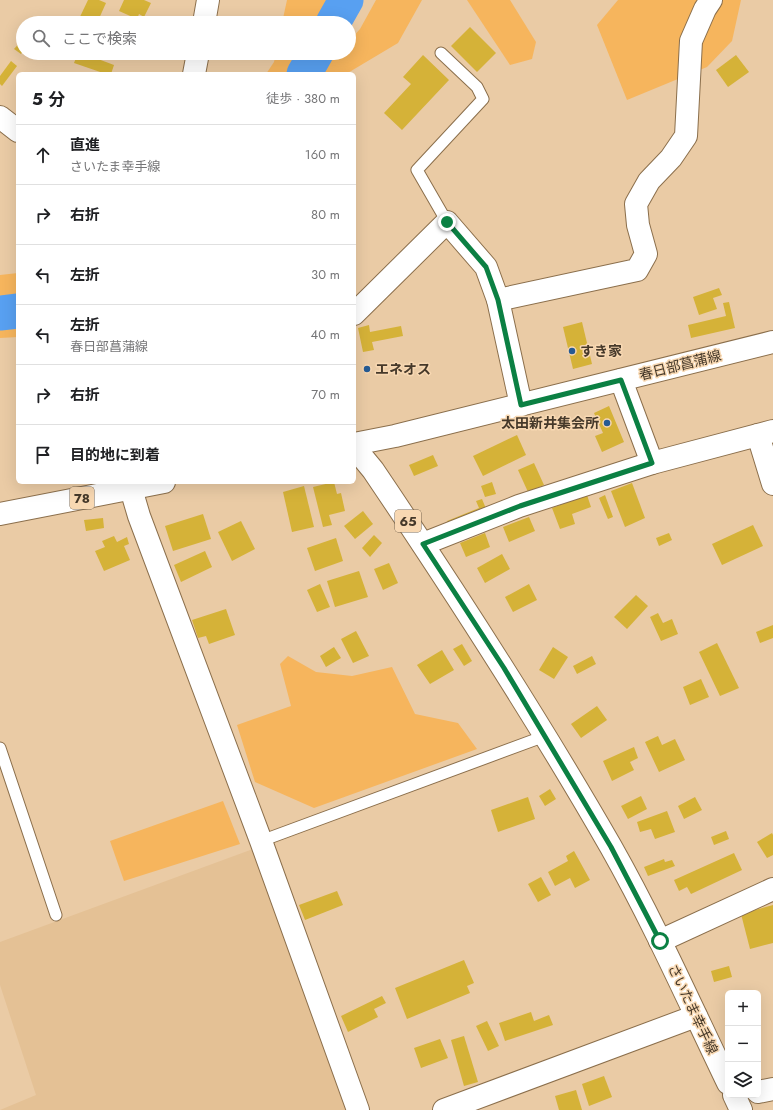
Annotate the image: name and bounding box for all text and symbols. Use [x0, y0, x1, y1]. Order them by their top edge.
search box [16, 16, 356, 60]
icon: search [30, 27, 52, 49]
text: ここで検索 [62, 28, 137, 50]
text: 5 分 [32, 87, 65, 111]
text: 徒歩 · 380 m [266, 89, 340, 108]
text: 直進 [70, 134, 100, 156]
icon: ahead [32, 144, 54, 166]
text: 160 m [305, 145, 340, 164]
text: さいたま幸手線 [70, 157, 161, 176]
icon: right [32, 204, 54, 226]
text: 右折 [70, 204, 100, 226]
text: 80 m [311, 205, 340, 224]
route end [438, 213, 456, 231]
icon: left [32, 264, 54, 286]
text: 左折 [70, 264, 100, 286]
text: 30 m [311, 265, 340, 284]
text: 左折 [70, 314, 100, 336]
icon: left [32, 324, 54, 346]
text: 40 m [311, 325, 340, 344]
text: 春日部菖蒲線 [70, 337, 148, 356]
place label: すき家 [580, 341, 622, 361]
street label: 春日部菖蒲線 [637, 345, 723, 385]
marker: すき家 [567, 346, 577, 356]
place label: エネオス [375, 359, 431, 379]
marker: エネオス [362, 364, 372, 374]
icon: right [32, 384, 54, 406]
text: 右折 [70, 384, 100, 406]
text: 70 m [311, 385, 340, 404]
place label: 太田新井集会所 [501, 413, 599, 433]
marker: 太田新井集会所 [602, 418, 612, 428]
icon: arrive [32, 444, 54, 466]
text: 目的地に到着 [70, 444, 160, 466]
road number: 78 [70, 487, 94, 509]
road number: 65 [395, 510, 421, 532]
route start [651, 932, 669, 950]
street label: さいたま幸手線 [663, 961, 723, 1057]
map controls [725, 990, 761, 1098]
button: + [725, 990, 761, 1026]
button: − [725, 1026, 761, 1062]
button: layers [725, 1062, 761, 1098]

